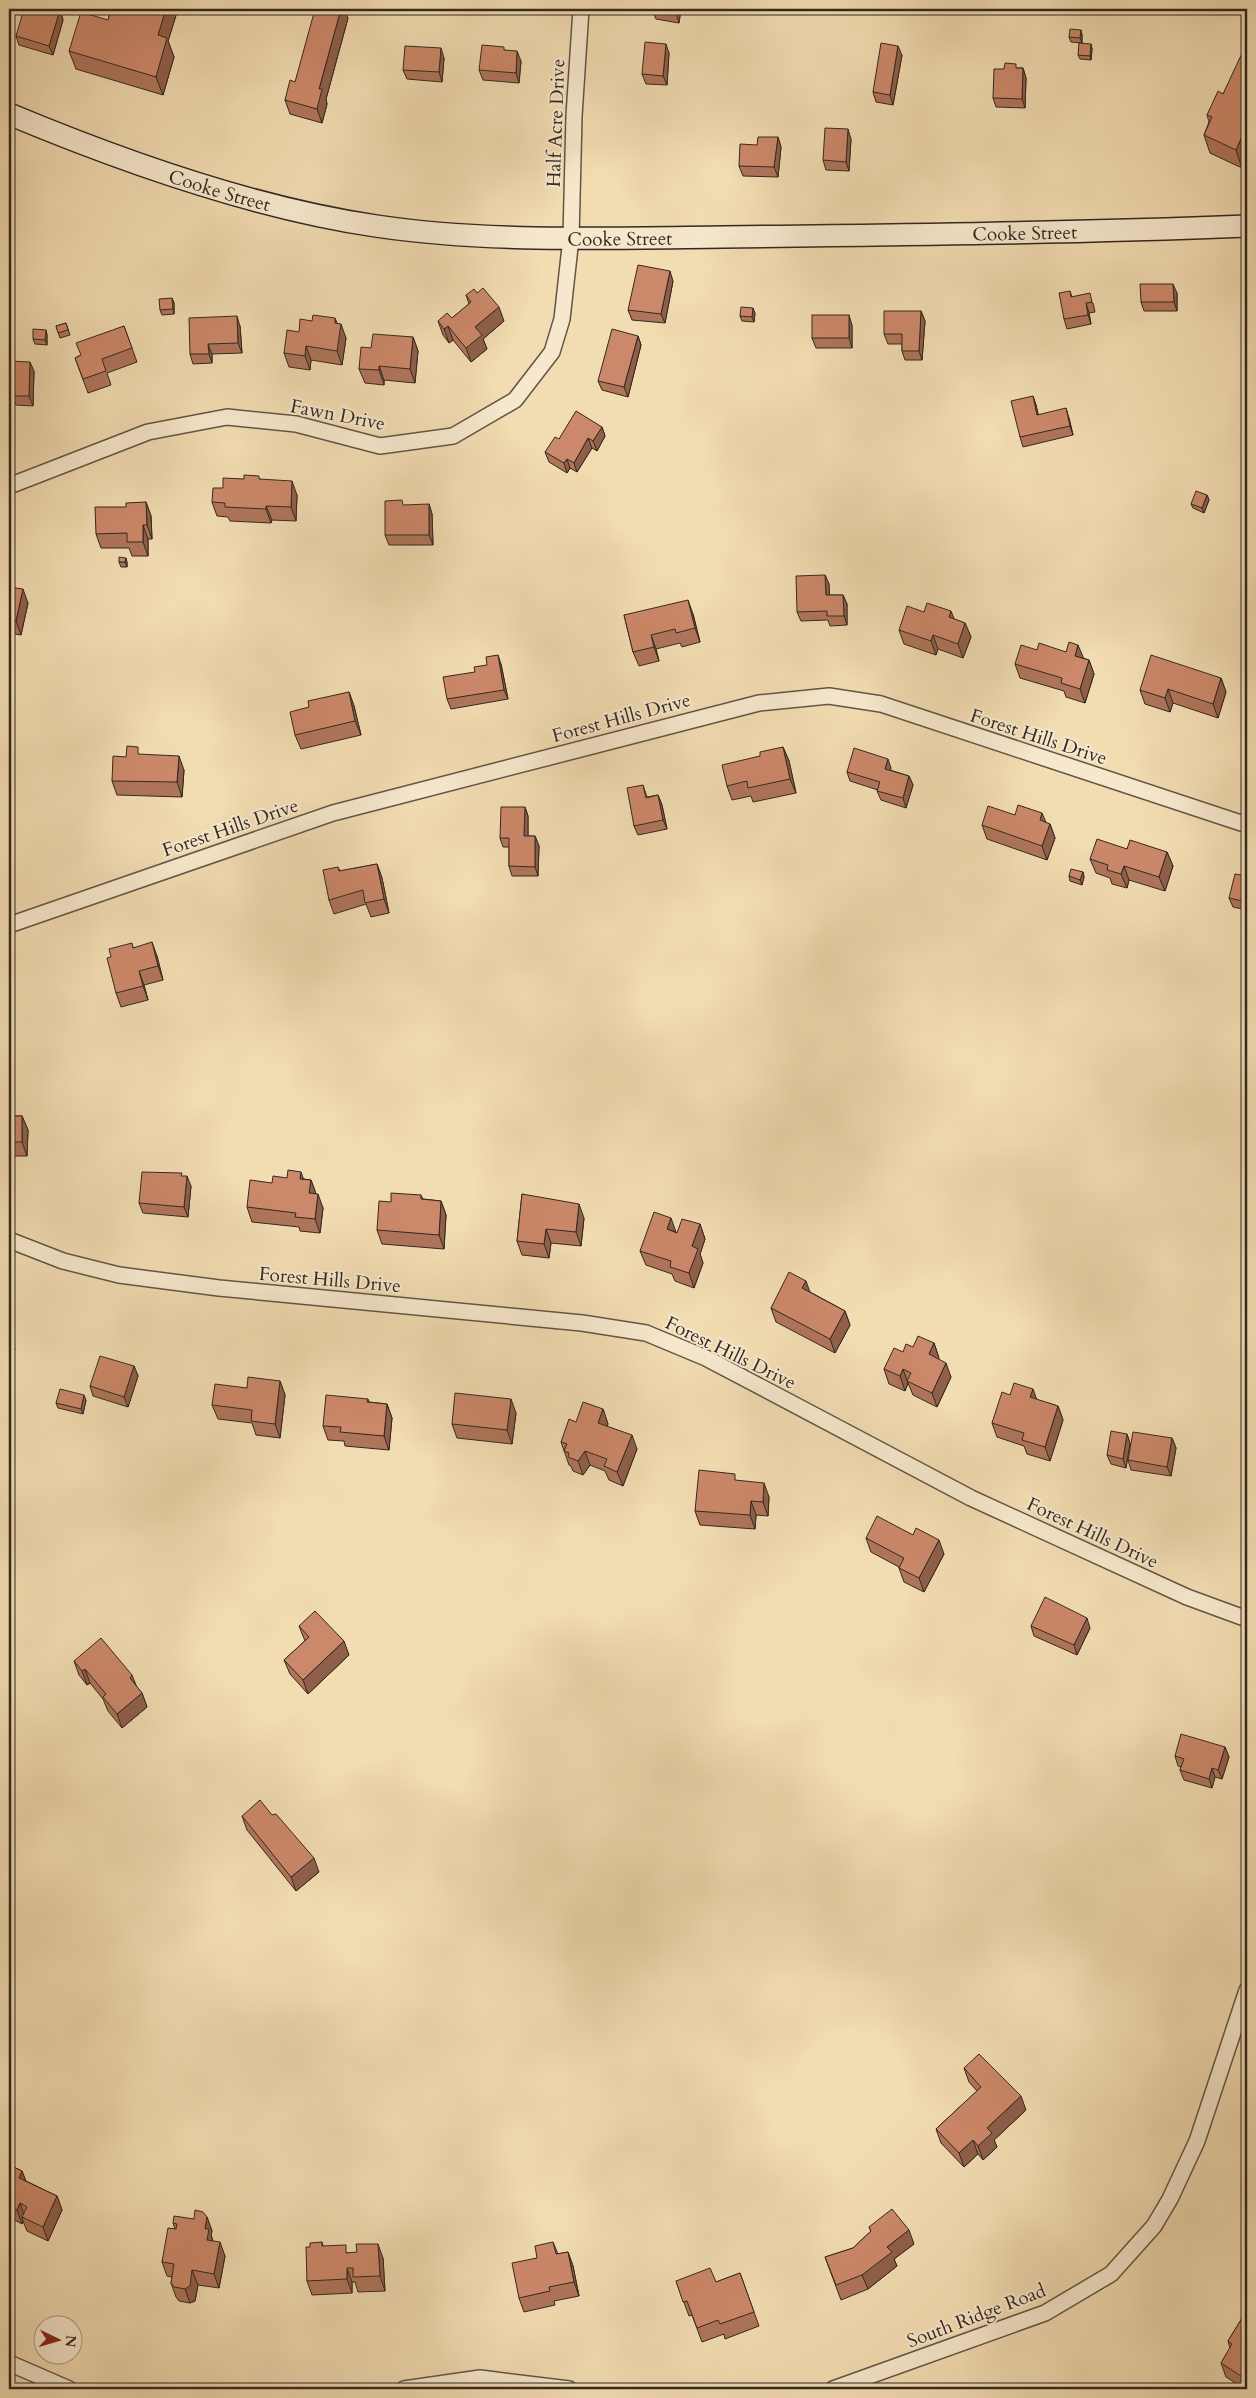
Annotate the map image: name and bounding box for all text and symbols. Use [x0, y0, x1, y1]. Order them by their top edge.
street label: Half Acre Drive [541, 58, 571, 188]
street label: Cooke Street [165, 163, 273, 218]
street label: Cooke Street [972, 219, 1077, 248]
street label: Cooke Street [567, 226, 672, 252]
street label: Fawn Drive [288, 393, 387, 437]
street label: Forest Hills Drive [549, 687, 693, 749]
street label: Forest Hills Drive [967, 703, 1110, 771]
street label: Forest Hills Drive [159, 792, 302, 863]
street label: Forest Hills Drive [258, 1261, 402, 1299]
street label: Forest Hills Drive [661, 1310, 800, 1396]
street label: Forest Hills Drive [1023, 1491, 1163, 1575]
street label: South Ridge Road [903, 2278, 1049, 2354]
north arrow [32, 2316, 82, 2366]
text: N [60, 2334, 80, 2348]

